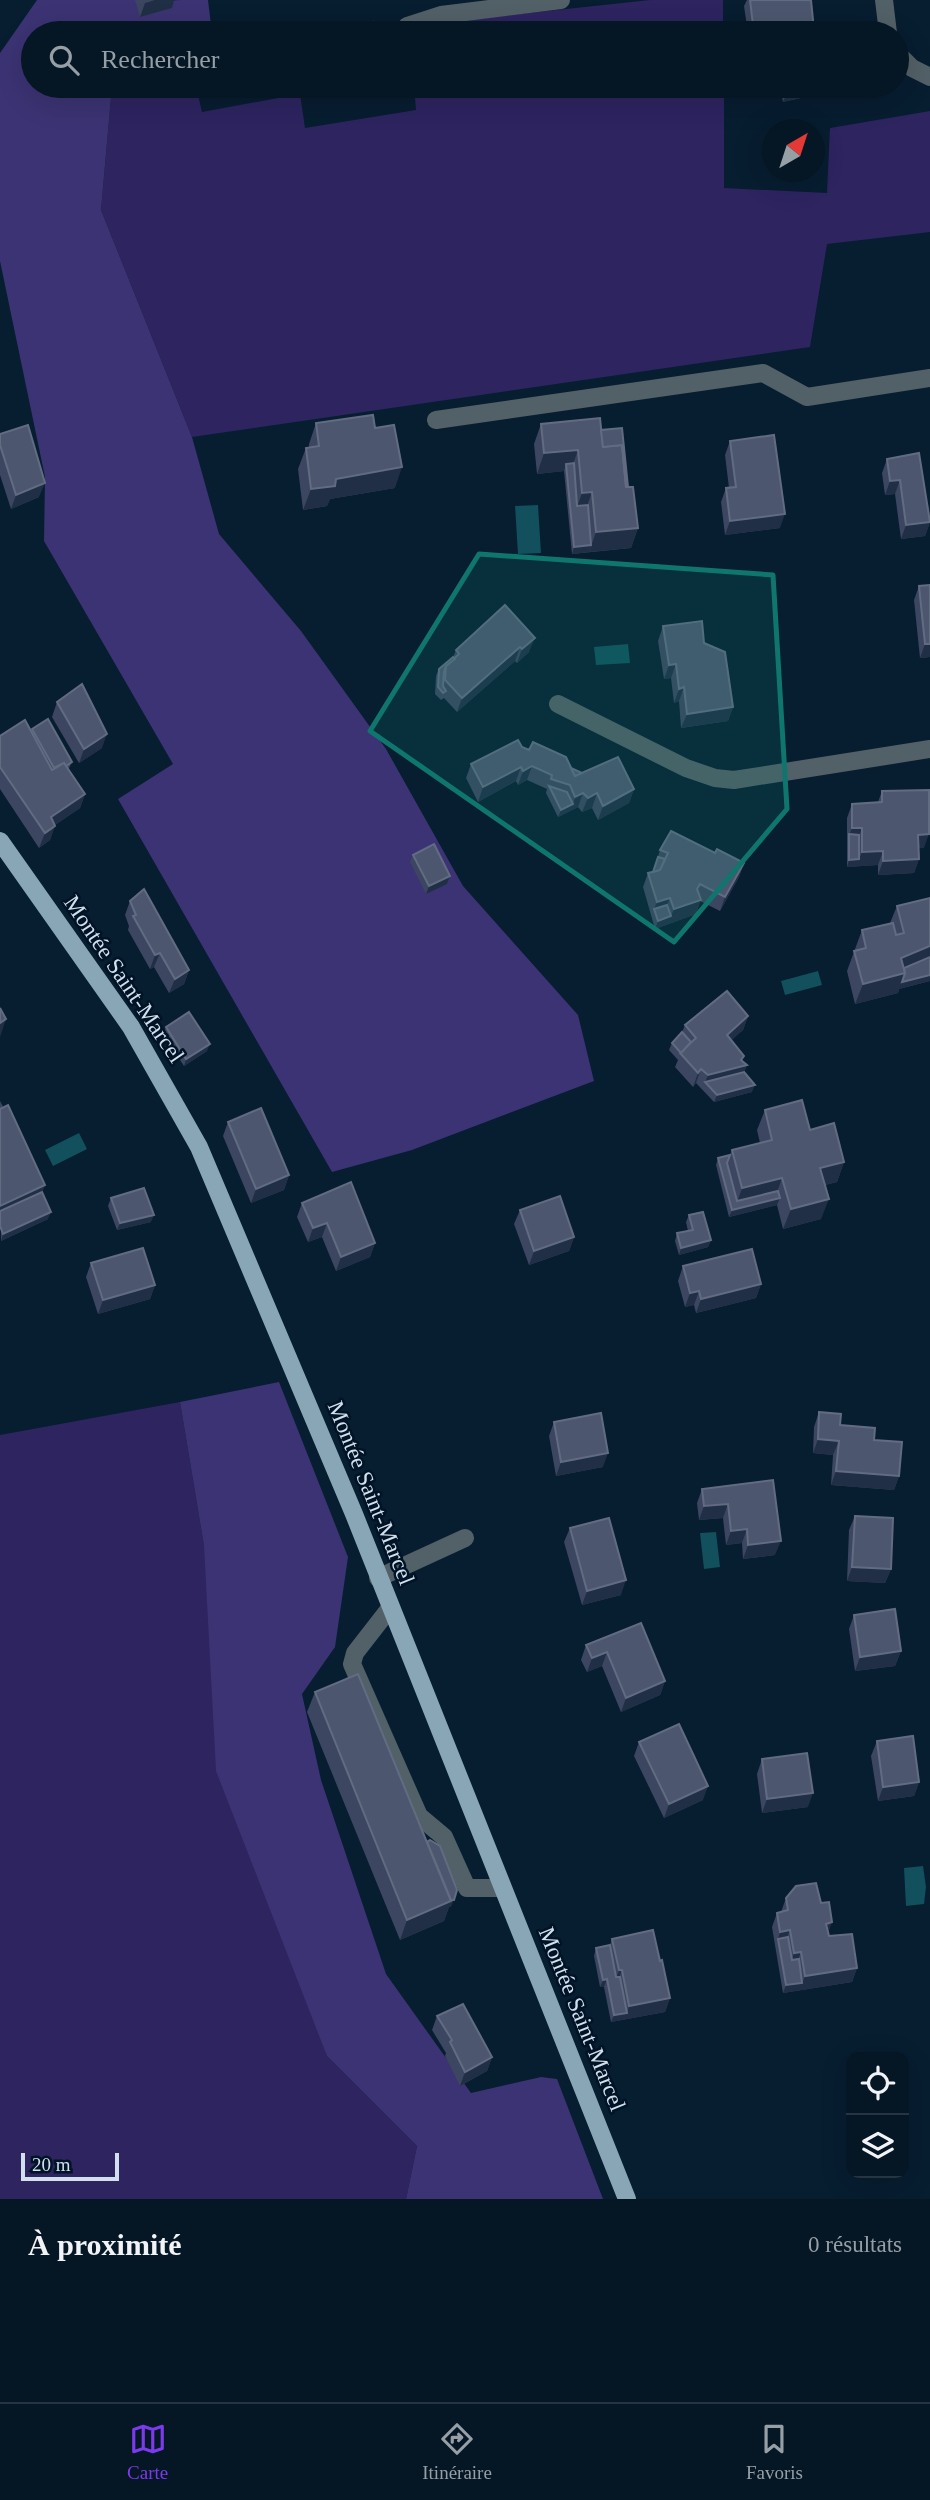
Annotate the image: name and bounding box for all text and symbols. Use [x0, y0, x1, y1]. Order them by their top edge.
search box [21, 21, 909, 98]
icon: search [45, 41, 83, 79]
text: Rechercher [101, 45, 219, 74]
north arrow [762, 119, 825, 182]
street label: Montée Saint-Marcel [59, 891, 189, 1067]
street label: Montée Saint-Marcel [323, 1397, 419, 1589]
street label: Montée Saint-Marcel [534, 1923, 630, 2115]
map controls [846, 2052, 909, 2178]
button: locate [846, 2052, 909, 2115]
button: layers [846, 2115, 909, 2178]
scale bar [21, 2150, 119, 2182]
text: 20 m [32, 2154, 71, 2175]
text: À proximité [28, 2228, 182, 2261]
text: 0 résultats [808, 2232, 902, 2257]
tab: Carte [127, 2420, 168, 2484]
tab: Itinéraire [422, 2420, 492, 2484]
tab: Favoris [746, 2420, 803, 2484]

